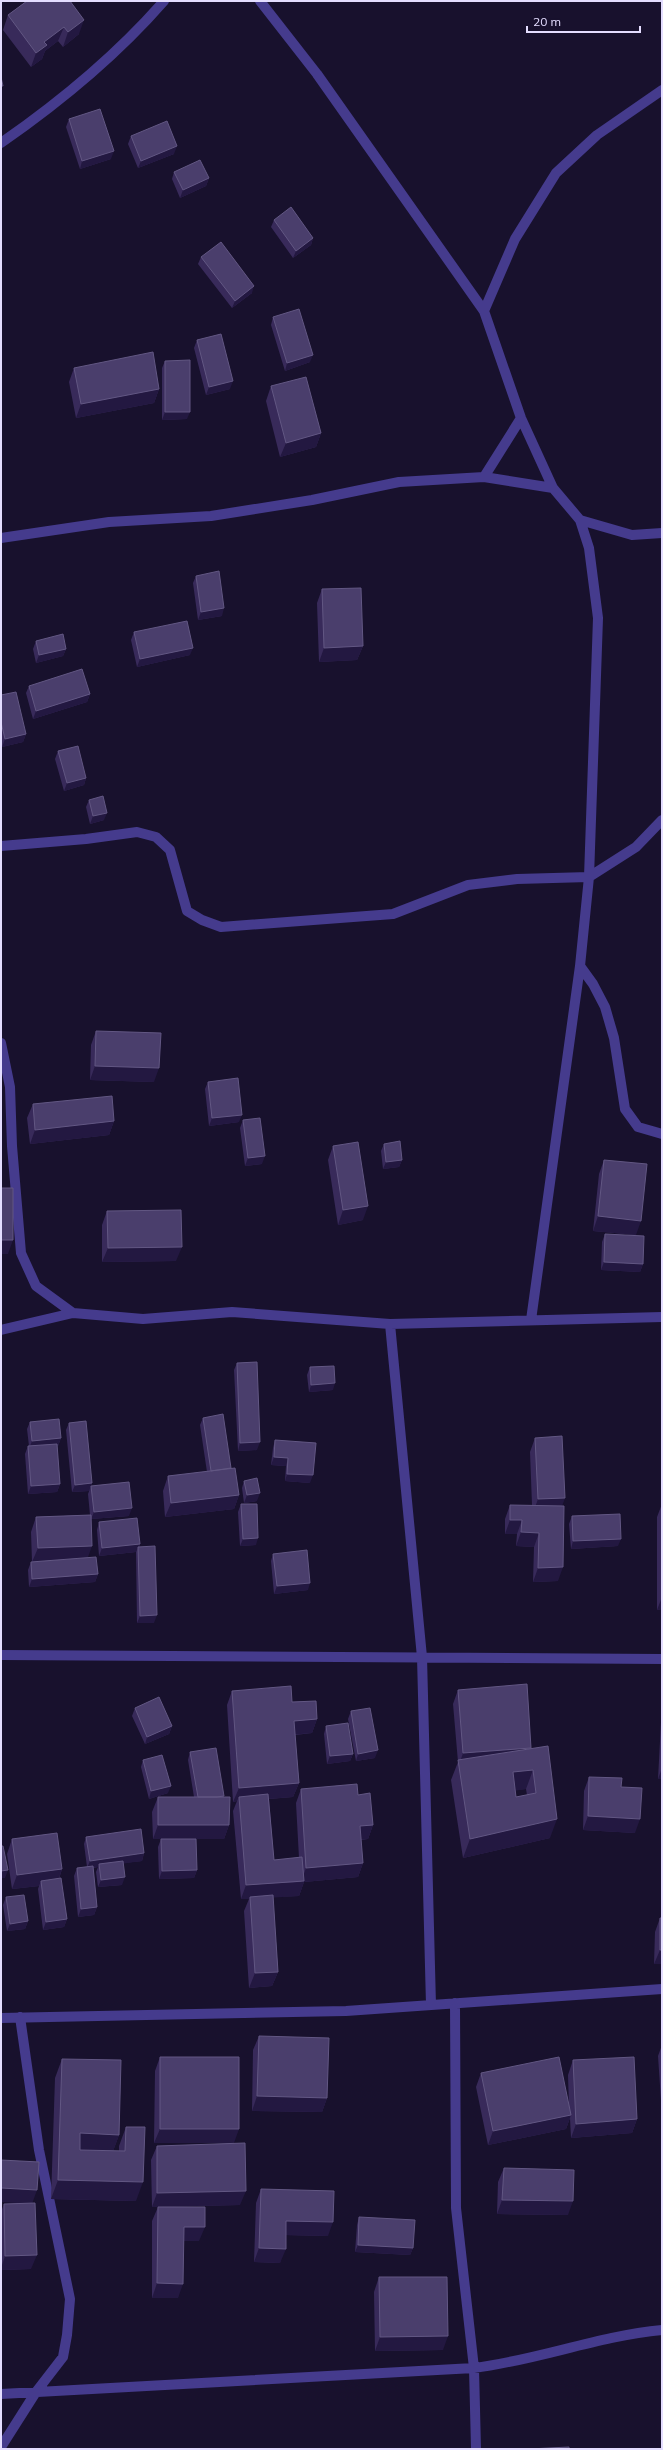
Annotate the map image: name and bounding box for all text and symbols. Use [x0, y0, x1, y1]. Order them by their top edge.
scale bar [527, 8, 640, 34]
text: 20 m [533, 14, 561, 29]

